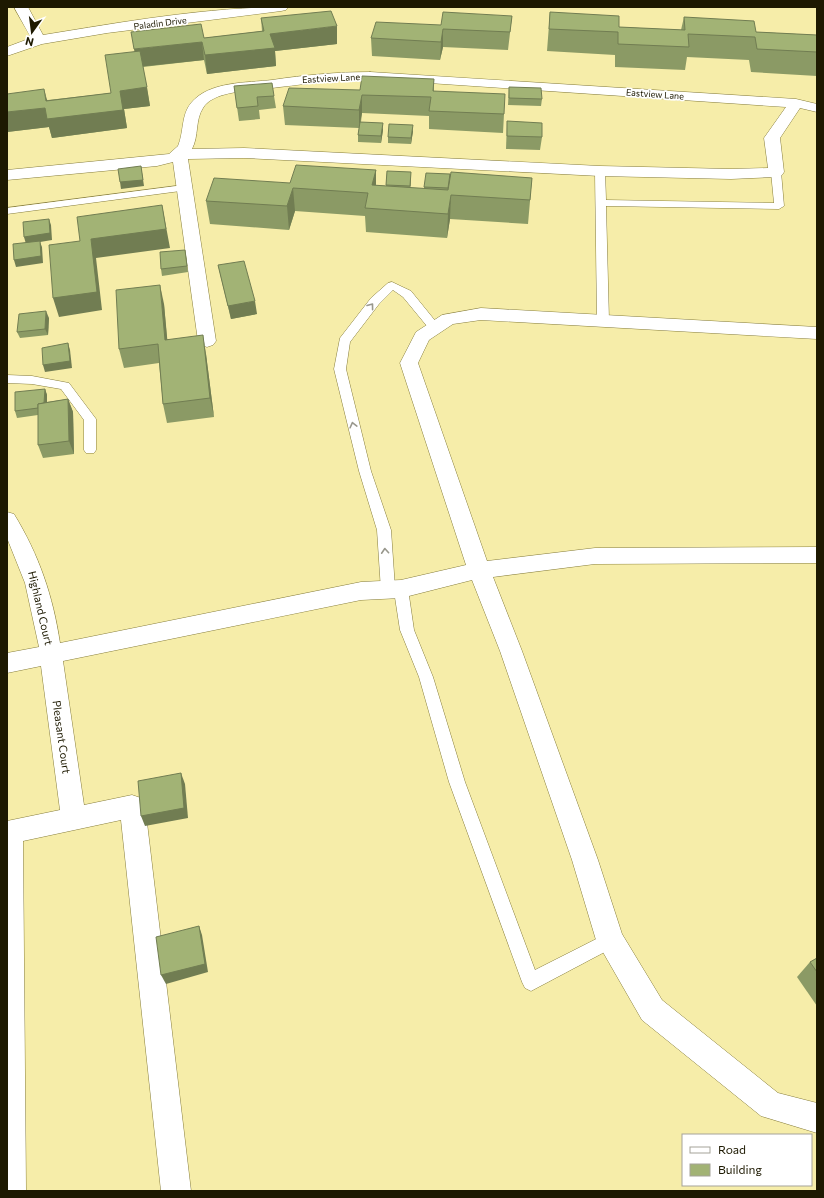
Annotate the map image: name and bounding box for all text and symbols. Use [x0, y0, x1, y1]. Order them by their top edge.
north arrow [12, 12, 52, 52]
street label: Paladin Drive [133, 14, 187, 32]
text: N [24, 35, 35, 49]
street label: Eastview Lane [302, 71, 361, 85]
street label: Eastview Lane [626, 86, 685, 102]
one-way arrow [366, 303, 373, 310]
one-way arrow [350, 422, 358, 428]
one-way arrow [381, 548, 390, 554]
street label: Highland Court [26, 570, 56, 647]
street label: Pleasant Court [50, 699, 74, 775]
legend [682, 1134, 812, 1186]
text: Road [718, 1142, 746, 1156]
text: Building [718, 1162, 762, 1176]

